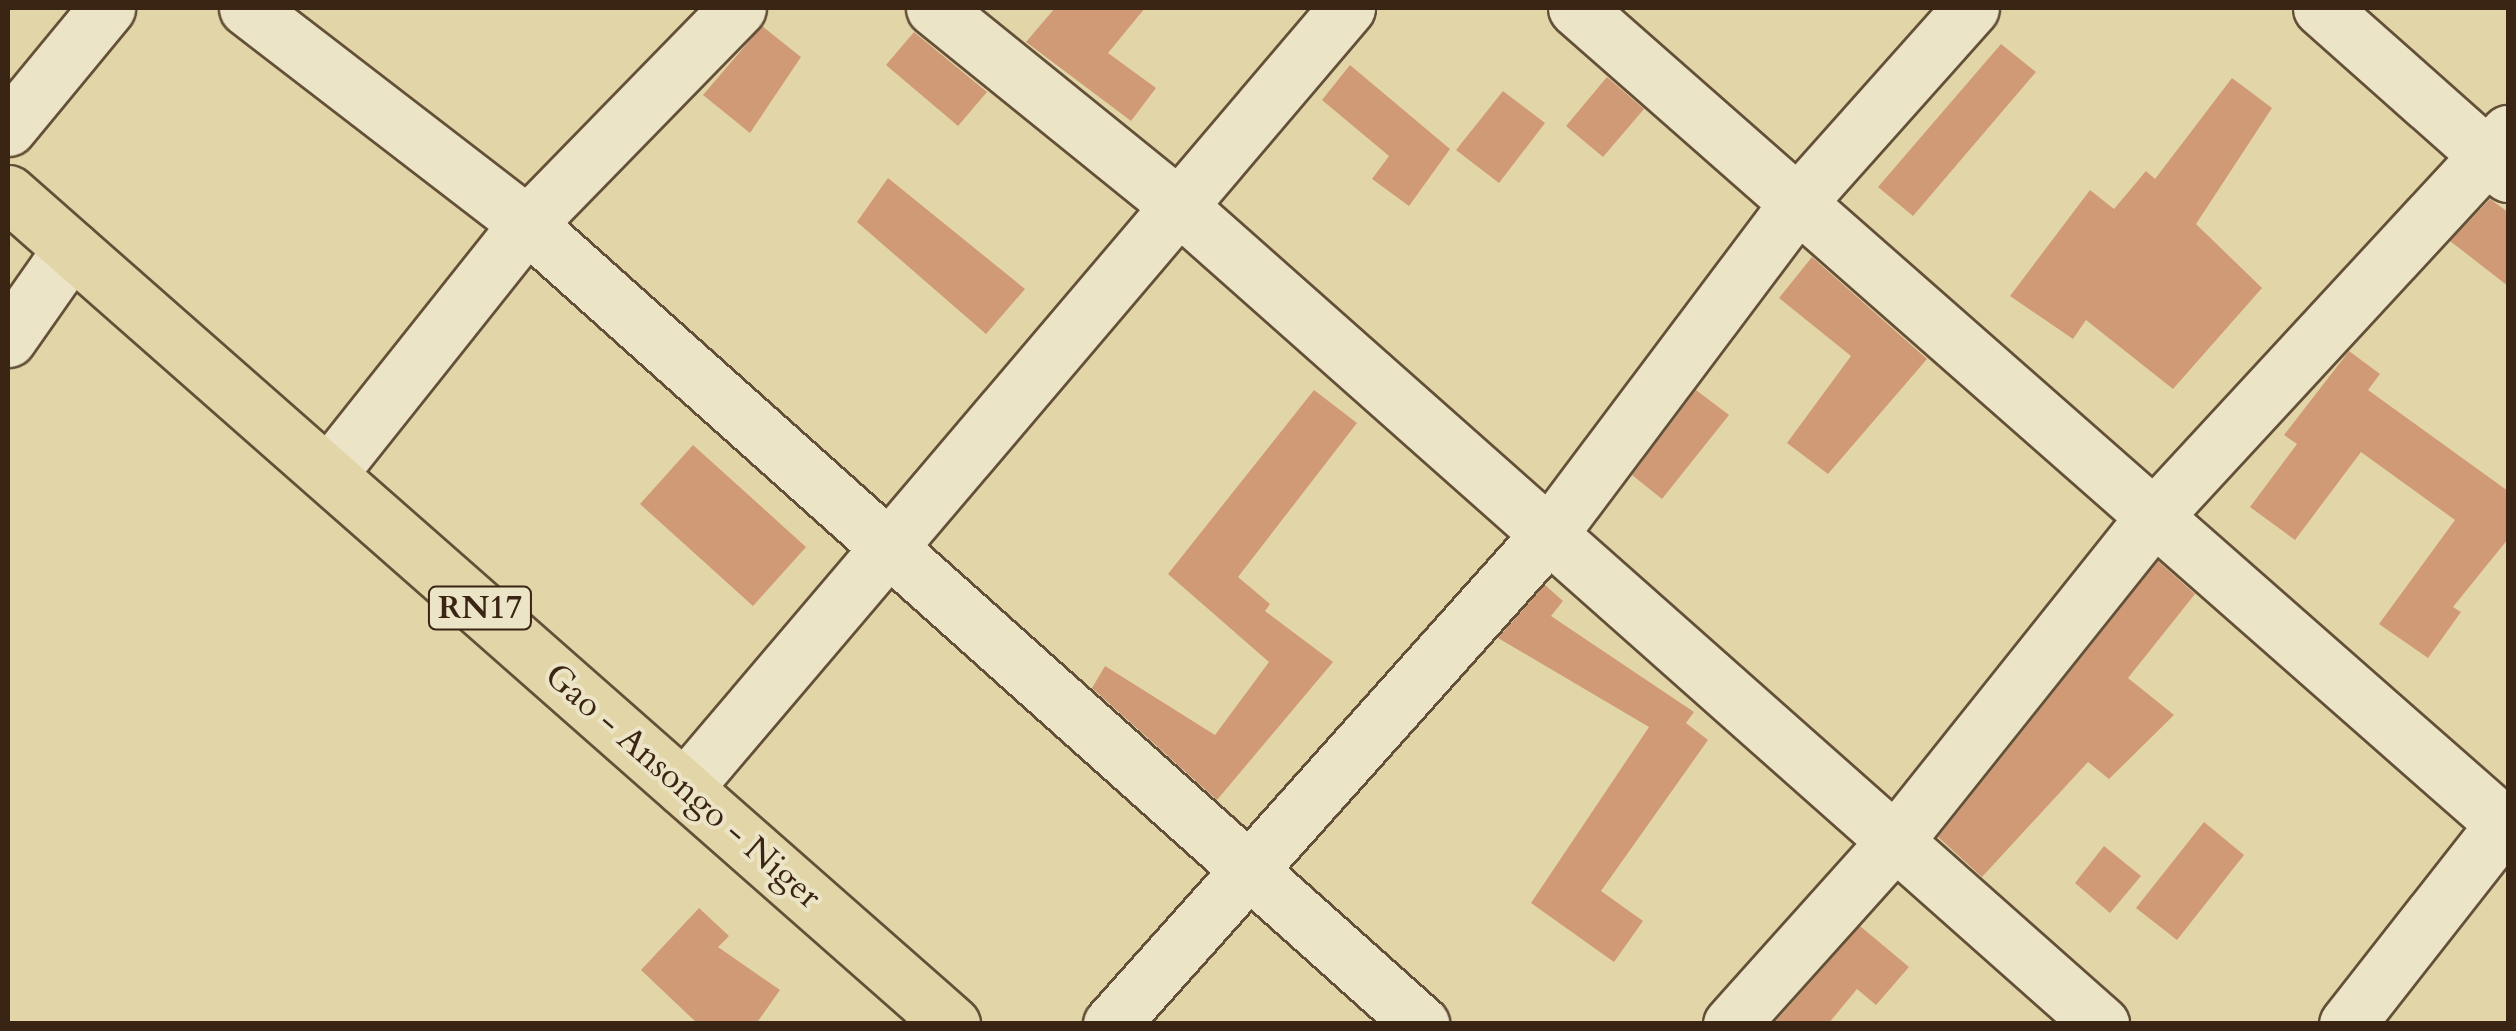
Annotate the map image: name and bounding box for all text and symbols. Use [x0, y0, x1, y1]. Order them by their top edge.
road number: RN17 [428, 581, 532, 635]
street label: Gao - Ansongo - Niger [536, 655, 830, 917]

